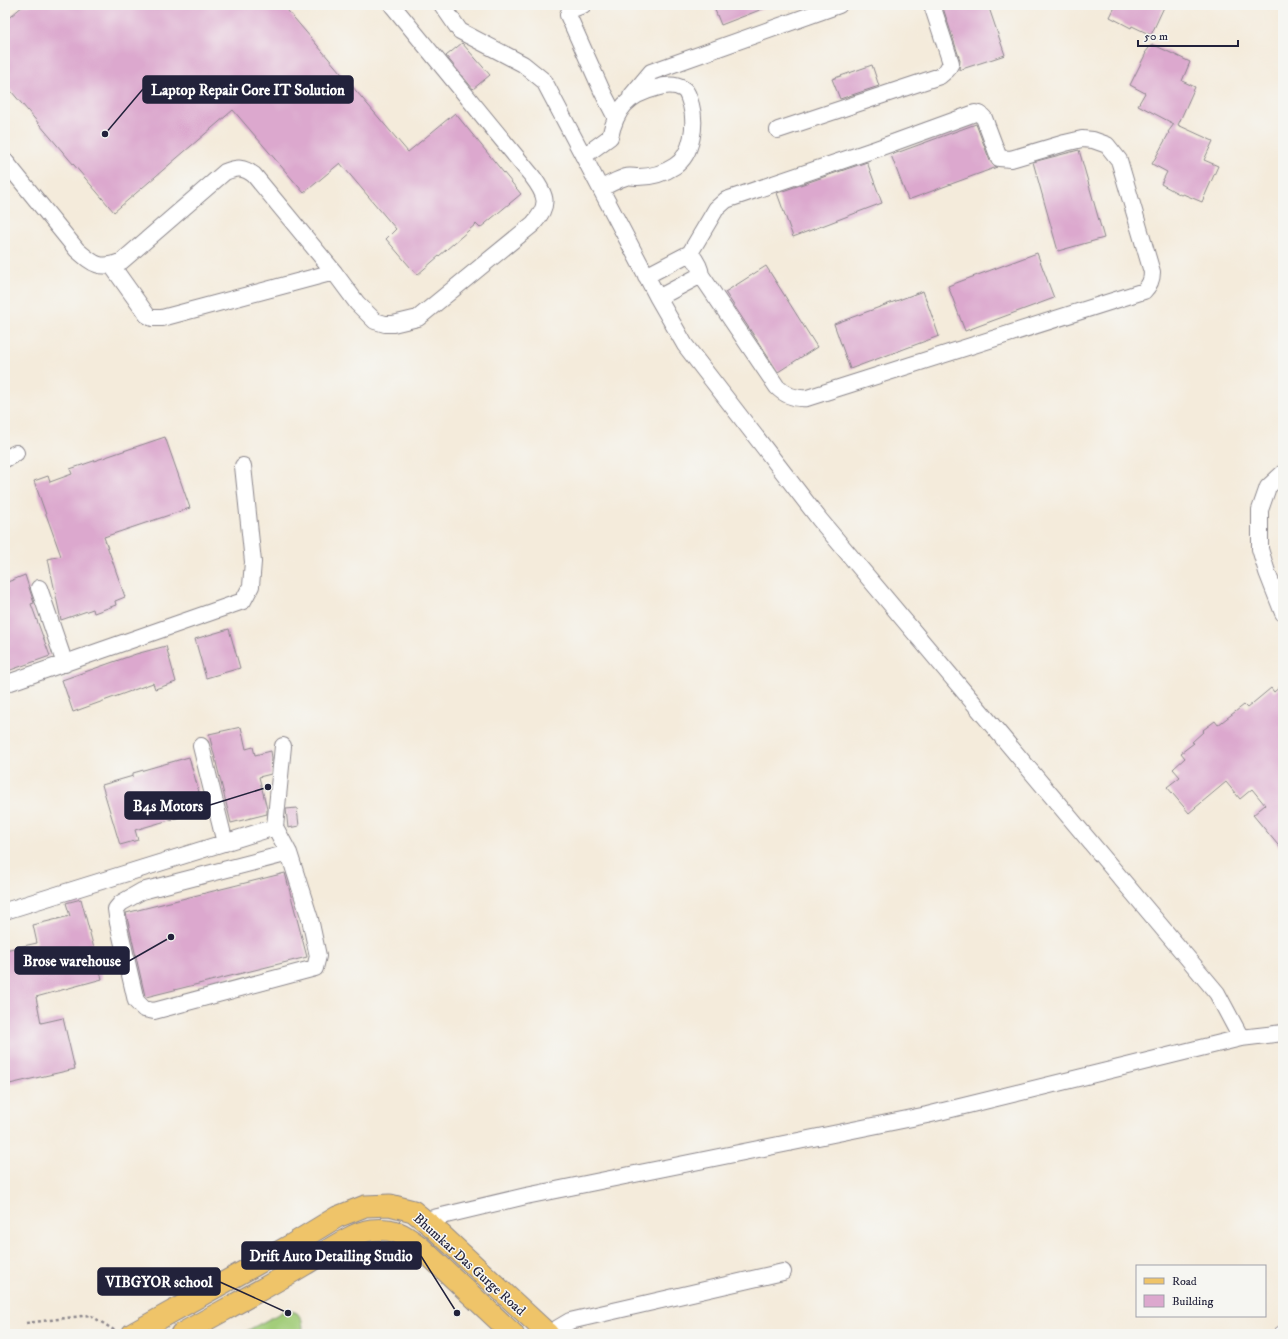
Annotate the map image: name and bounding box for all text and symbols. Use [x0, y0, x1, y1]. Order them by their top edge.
scale bar [1138, 22, 1238, 48]
text: 50 m [1144, 29, 1168, 44]
callout: Laptop Repair Core IT Solution [143, 76, 353, 103]
text: Laptop Repair Core IT Solution [151, 81, 345, 100]
callout: B4s Motors [125, 792, 210, 819]
text: B4s Motors [133, 797, 203, 816]
callout: Brose warehouse [15, 947, 129, 974]
text: Brose warehouse [23, 952, 122, 971]
street label: Bhumkar Das Gurge Road [409, 1210, 529, 1320]
callout: Drift Auto Detailing Studio [242, 1242, 421, 1269]
text: Drift Auto Detailing Studio [249, 1247, 413, 1266]
legend [1136, 1265, 1266, 1317]
callout: VIBGYOR school [98, 1268, 220, 1295]
text: VIBGYOR school [105, 1273, 213, 1292]
text: Road [1172, 1274, 1197, 1289]
text: Building [1172, 1294, 1213, 1309]

